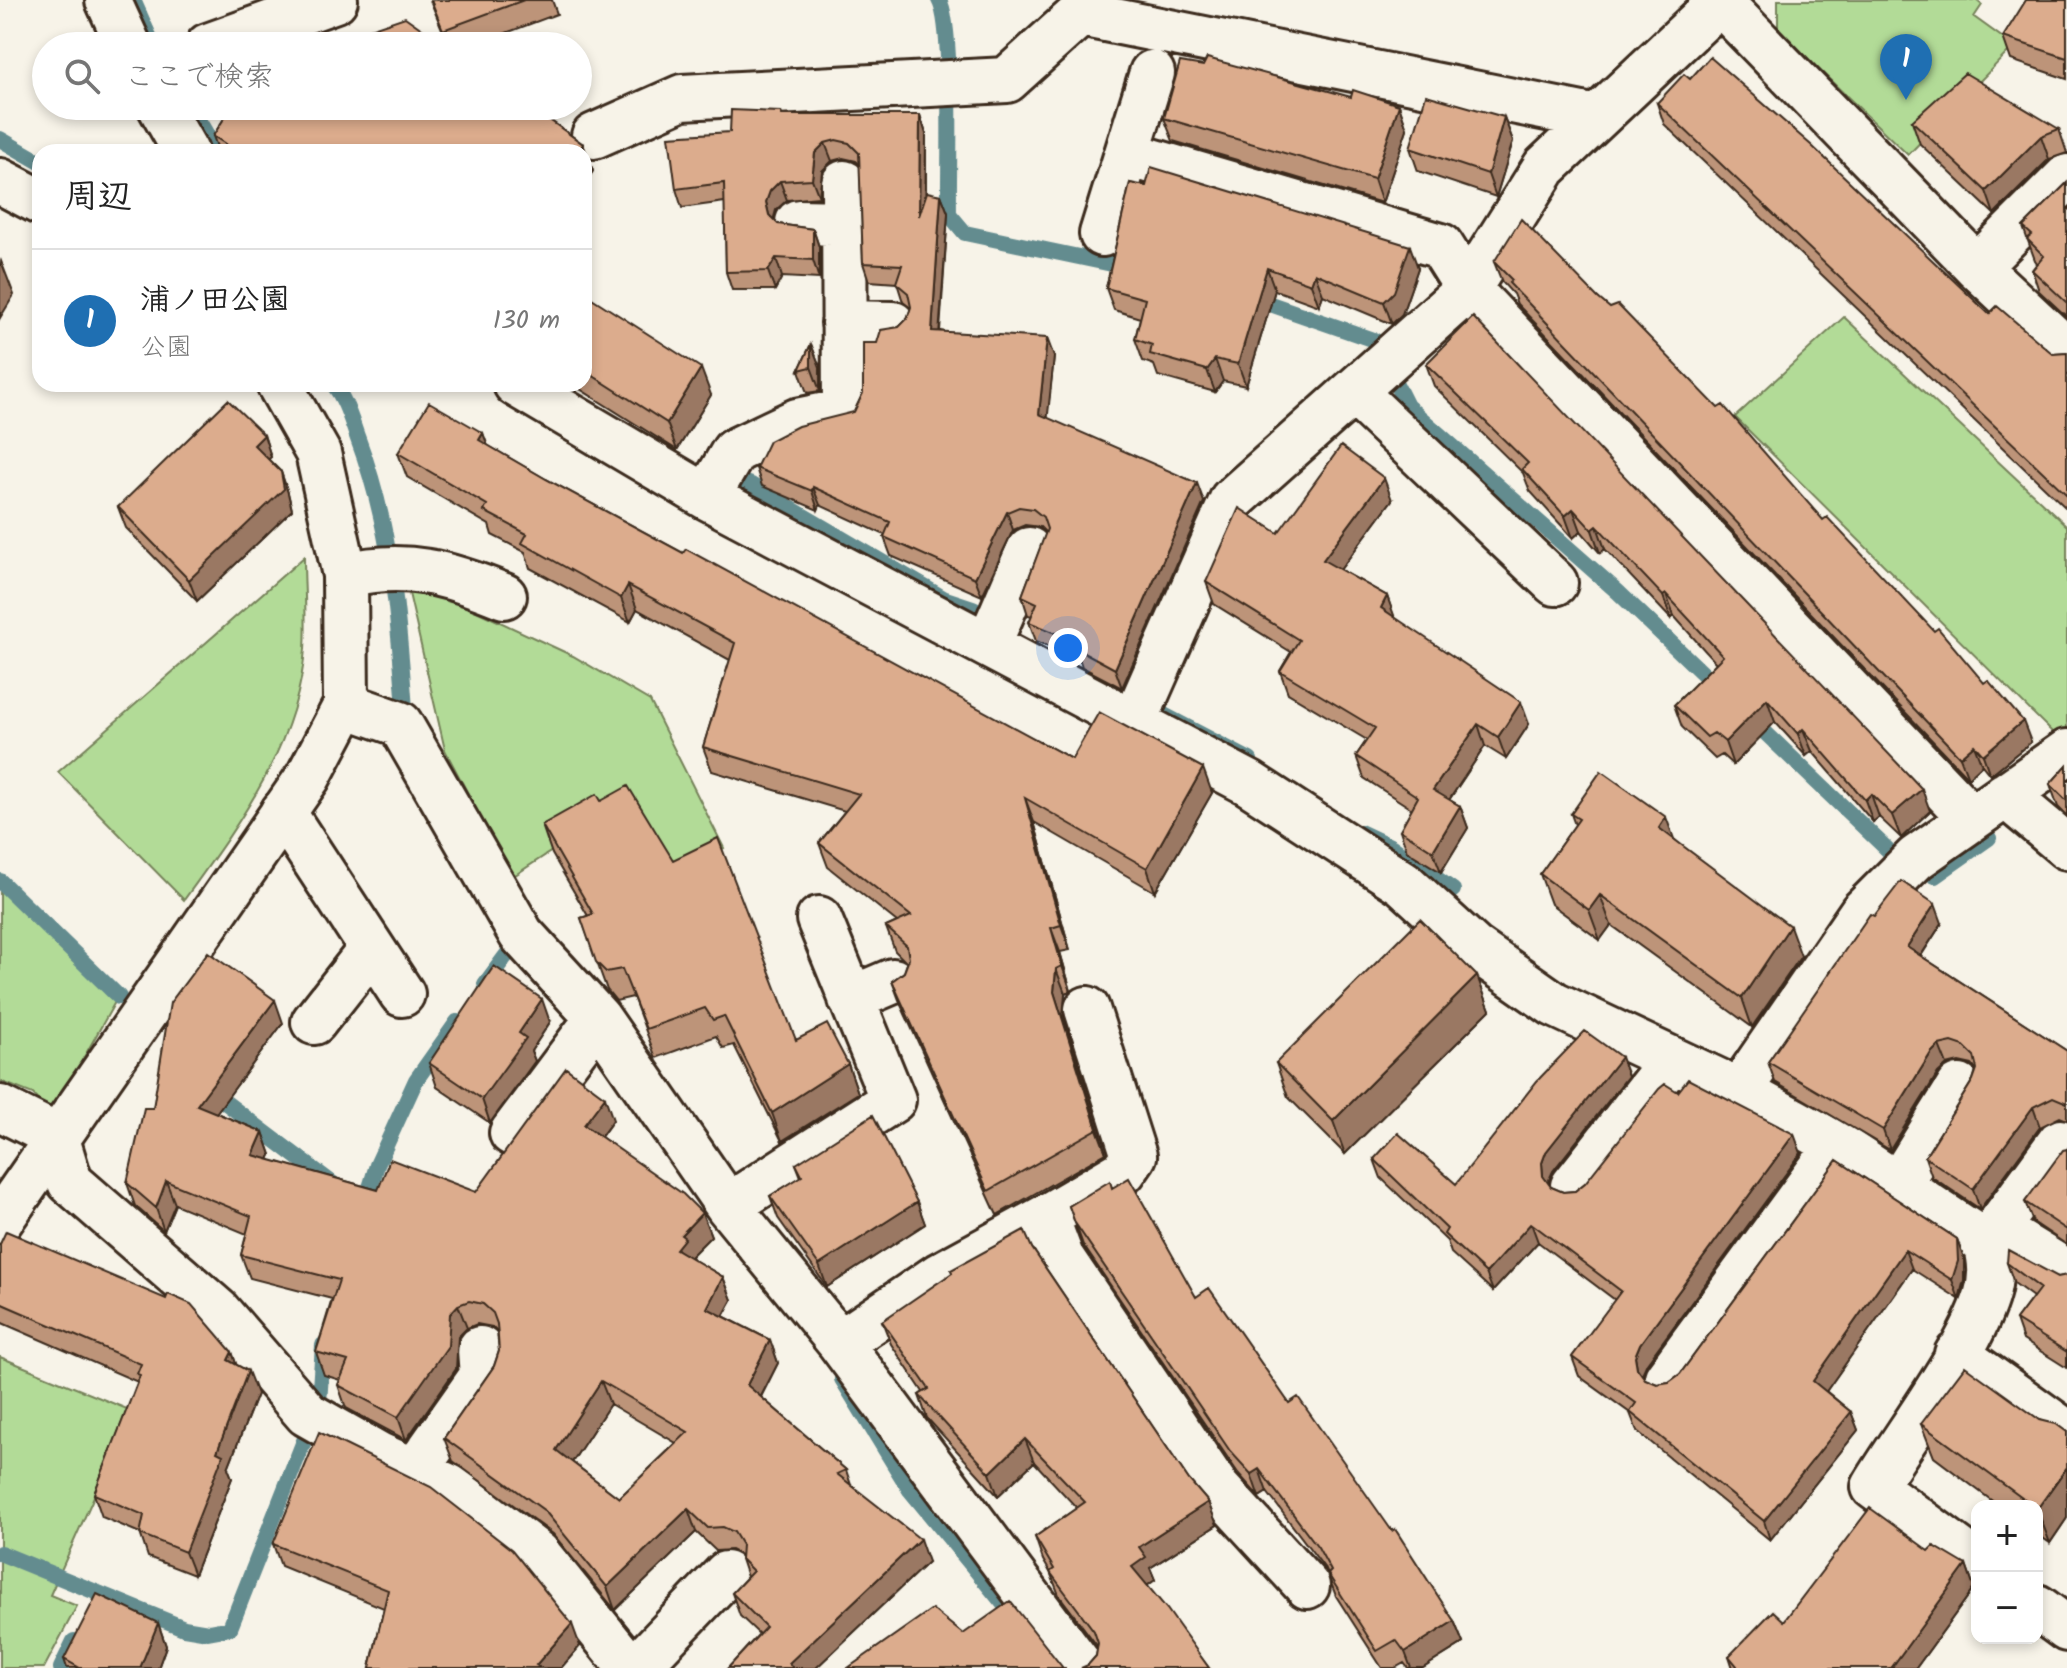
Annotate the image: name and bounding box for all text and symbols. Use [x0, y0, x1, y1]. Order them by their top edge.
search box [32, 32, 592, 120]
pin: 1 [1880, 34, 1932, 100]
icon: search [60, 54, 104, 98]
text: ここで検索 [124, 54, 274, 102]
text: 周辺 [64, 171, 132, 225]
text: 浦ノ田公園 [140, 277, 290, 325]
text: 1 [86, 300, 94, 342]
text: 130 m [493, 300, 560, 342]
text: 公園 [140, 327, 192, 369]
your location [1048, 628, 1088, 668]
map controls [1971, 1500, 2043, 1644]
button: + [1971, 1500, 2043, 1572]
button: − [1971, 1572, 2043, 1644]

